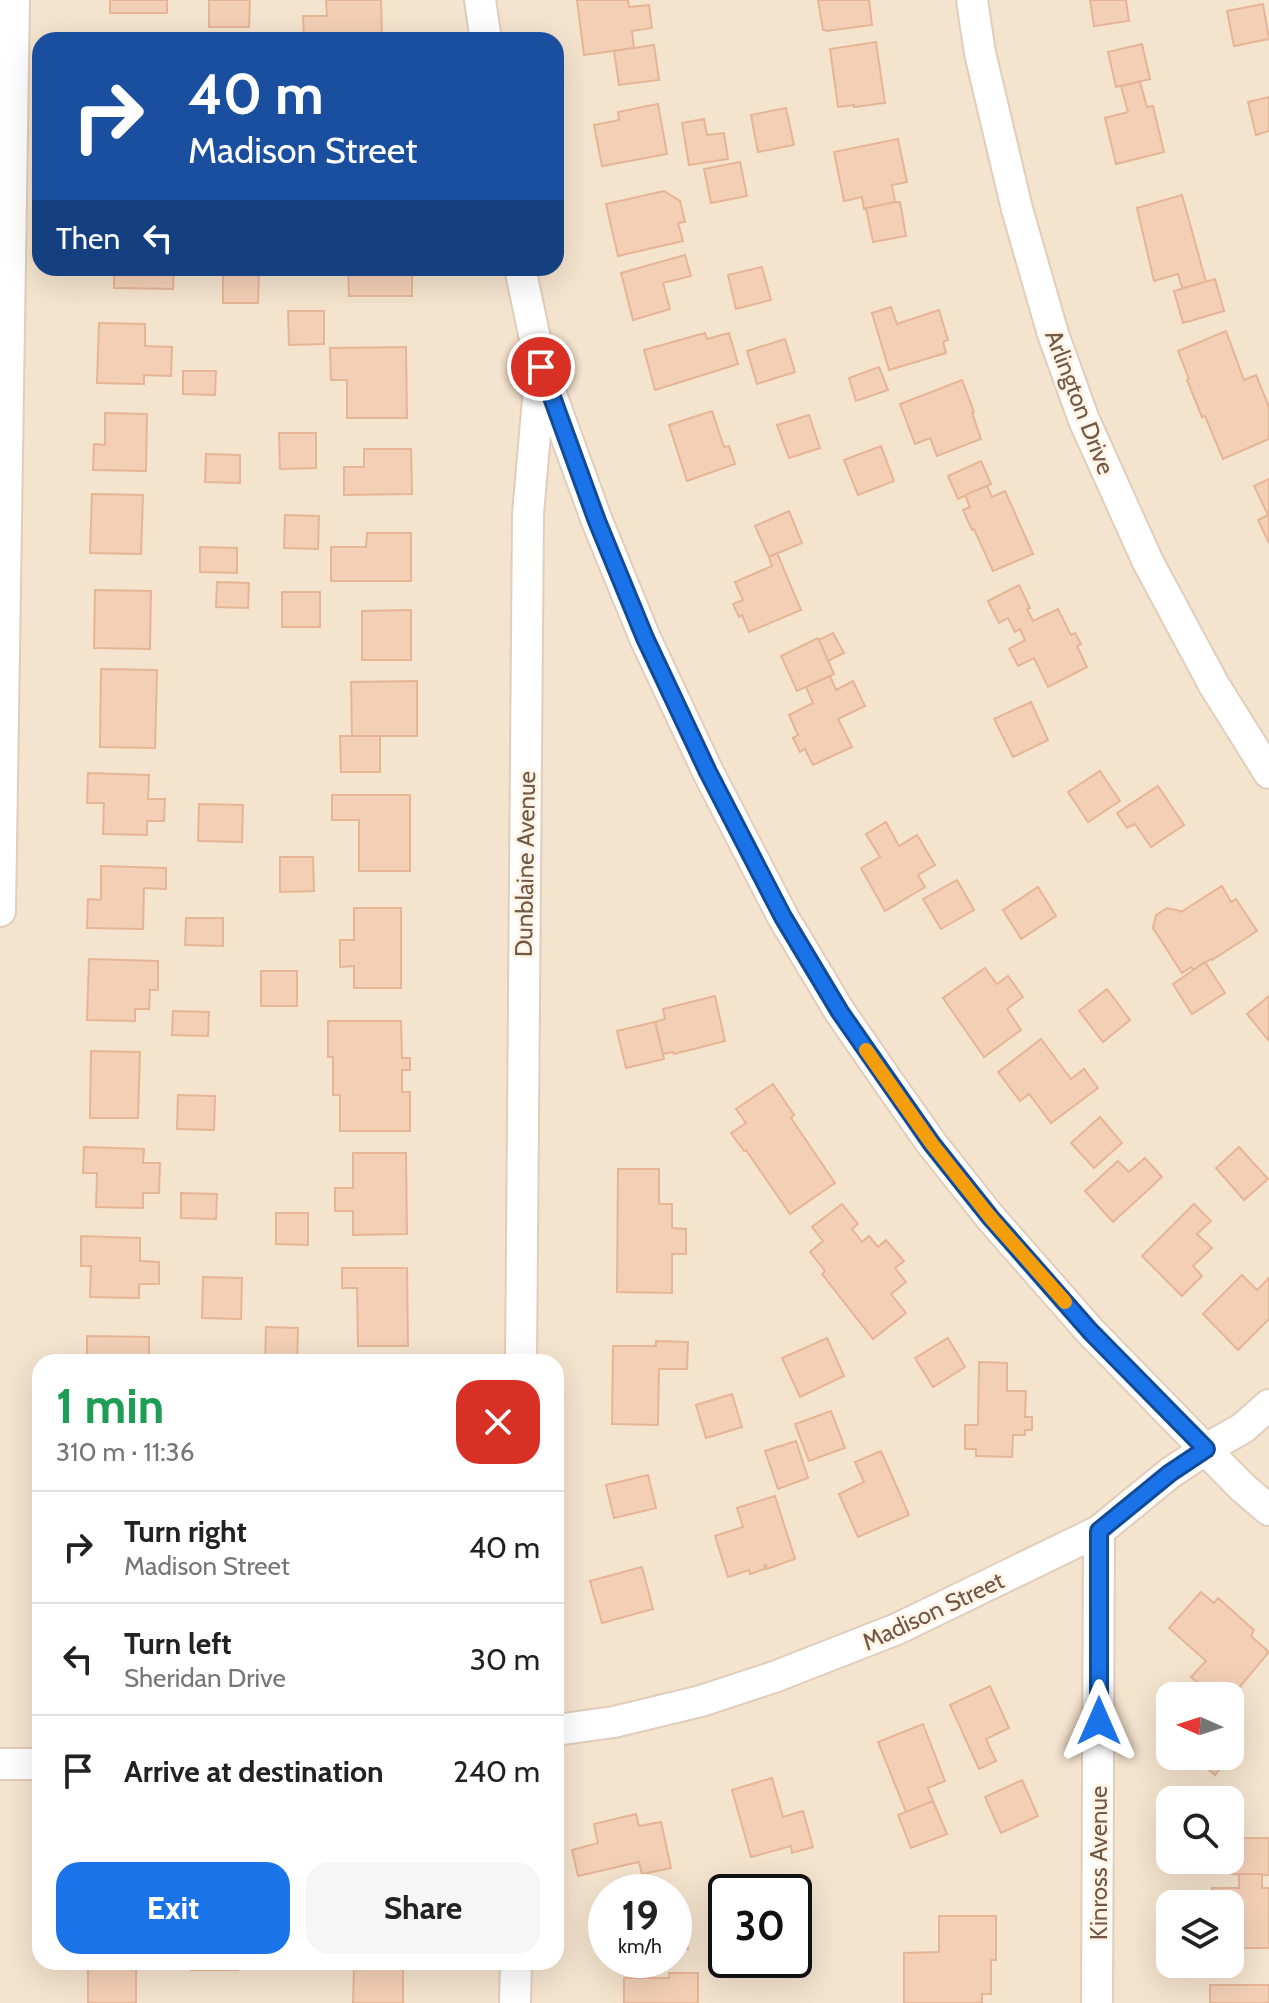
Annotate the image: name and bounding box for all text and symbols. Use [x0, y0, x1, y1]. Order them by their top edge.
text: 40 m [188, 60, 324, 128]
icon: right [56, 64, 160, 168]
text: Madison Street [188, 128, 417, 172]
icon: left [136, 216, 180, 260]
text: Then [56, 220, 120, 257]
street label: Arlington Drive [1039, 326, 1121, 478]
pin [507, 333, 575, 401]
icon: arrive [519, 345, 563, 389]
street label: Dunblaine Avenue [509, 771, 541, 957]
text: 1 min [56, 1377, 164, 1435]
button: close [456, 1380, 540, 1464]
text: 310 m · 11:36 [56, 1436, 194, 1468]
text: Turn right [124, 1513, 247, 1550]
icon: right [56, 1525, 100, 1569]
text: 40 m [469, 1529, 540, 1566]
text: Madison Street [124, 1550, 290, 1582]
street label: Madison Street [858, 1566, 1008, 1656]
text: Turn left [124, 1625, 232, 1662]
icon: left [56, 1637, 100, 1681]
text: 30 m [470, 1641, 540, 1678]
text: Sheridan Drive [124, 1662, 286, 1694]
position arrow [1057, 1679, 1141, 1763]
north arrow [1156, 1682, 1244, 1770]
map controls [1156, 1682, 1244, 1978]
icon: arrive [56, 1749, 100, 1793]
text: Arrive at destination [124, 1753, 384, 1790]
text: 240 m [453, 1753, 540, 1790]
street label: Kinross Avenue [1084, 1786, 1113, 1940]
button: search [1156, 1786, 1244, 1874]
button: Exit [56, 1862, 290, 1954]
button: Share [306, 1862, 540, 1954]
speed limit sign: 30 [708, 1874, 812, 1978]
button: layers [1156, 1890, 1244, 1978]
text: 19 [621, 1891, 659, 1940]
text: km/h [618, 1934, 662, 1958]

